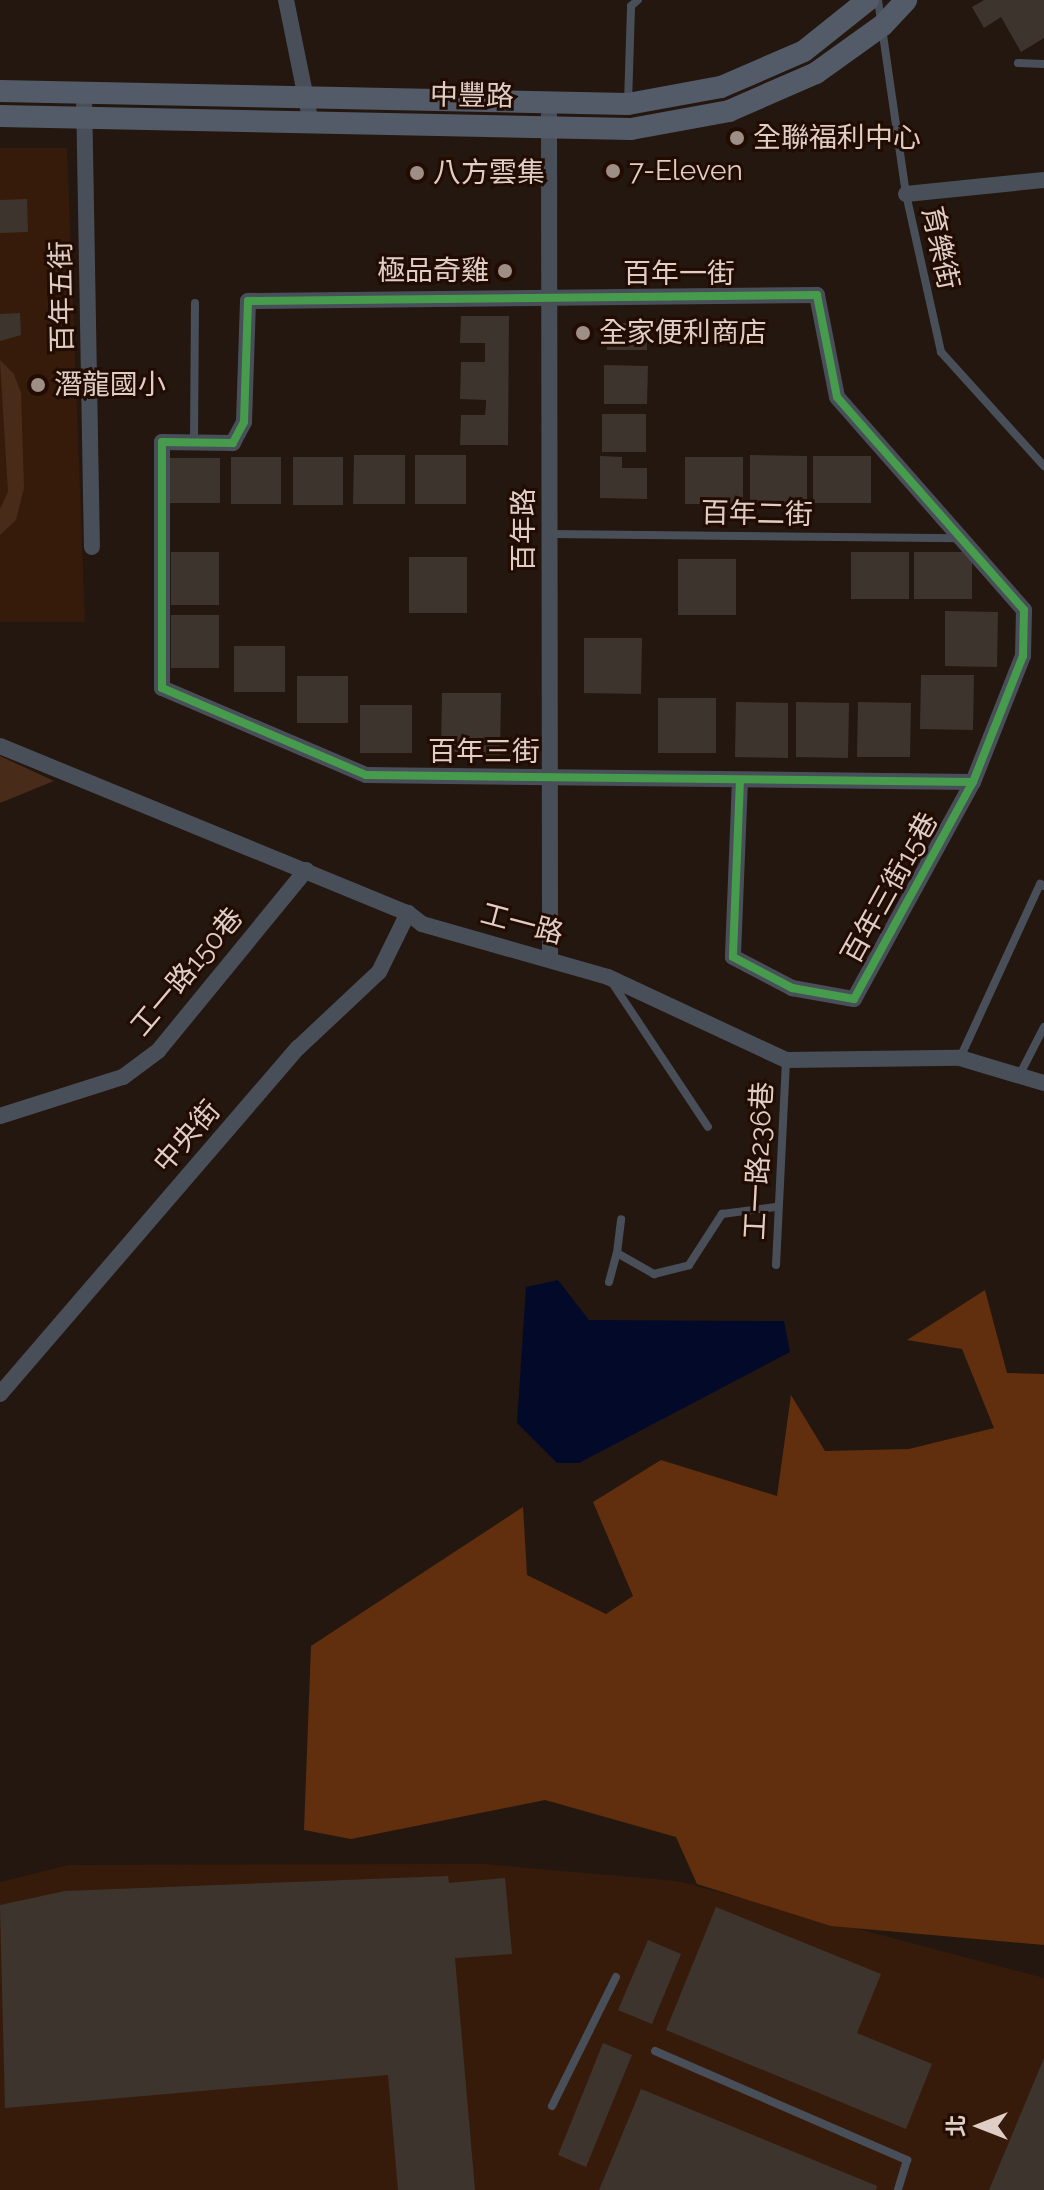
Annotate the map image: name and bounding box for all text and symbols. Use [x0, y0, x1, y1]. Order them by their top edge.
street label: 中豐路 [430, 78, 514, 114]
place label: 全聯福利中心 [753, 121, 921, 155]
marker: 全聯福利中心 [728, 129, 746, 147]
place label: 7-Eleven [629, 154, 743, 188]
place label: 八方雲集 [433, 156, 545, 190]
marker: 7-Eleven [604, 162, 622, 180]
marker: 八方雲集 [408, 164, 426, 182]
street label: 育樂街 [915, 203, 965, 293]
street label: 百年五街 [44, 241, 80, 353]
place label: 極品奇雞 [377, 254, 489, 288]
street label: 百年一街 [623, 257, 735, 291]
marker: 極品奇雞 [496, 262, 514, 280]
place label: 全家便利商店 [599, 316, 767, 350]
marker: 全家便利商店 [574, 324, 592, 342]
place label: 潛龍國小 [54, 368, 166, 402]
marker: 潛龍國小 [29, 376, 47, 394]
street label: 百年路 [507, 488, 541, 572]
street label: 百年二街 [701, 496, 813, 532]
street label: 百年三街 [428, 735, 540, 769]
street label: 百年三街15巷 [835, 807, 945, 969]
street label: 工一路 [477, 897, 567, 951]
street label: 工一路150巷 [124, 901, 250, 1043]
street label: 工一路236巷 [738, 1081, 780, 1241]
street label: 中央街 [147, 1094, 227, 1180]
north arrow [940, 2086, 1020, 2166]
text: 北 [943, 2115, 969, 2137]

